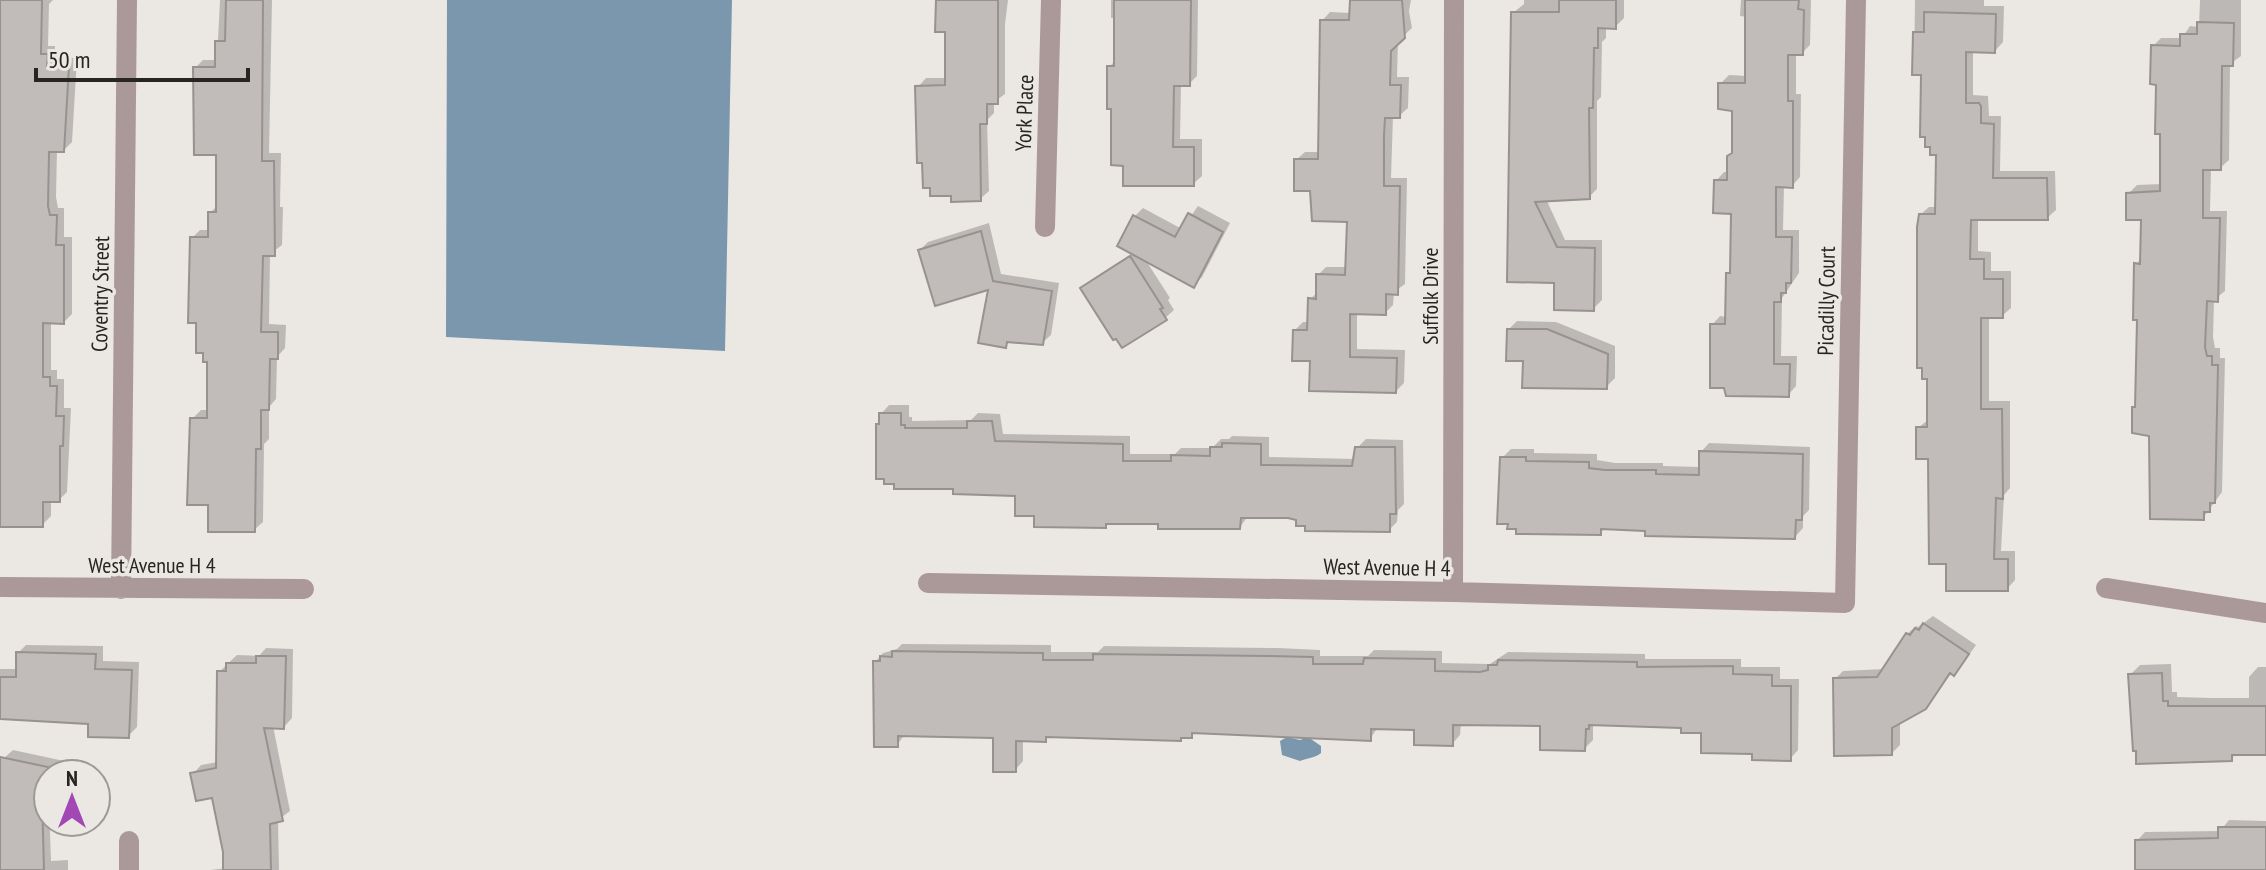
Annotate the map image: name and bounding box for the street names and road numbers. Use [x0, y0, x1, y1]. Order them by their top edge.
street label: York Place [1009, 74, 1039, 152]
street label: Coventry Street [85, 236, 115, 352]
street label: Picadilly Court [1811, 246, 1841, 356]
street label: Suffolk Drive [1416, 247, 1444, 345]
street label: West Avenue H 4 [88, 551, 216, 579]
street label: West Avenue H 4 [1323, 552, 1451, 582]

